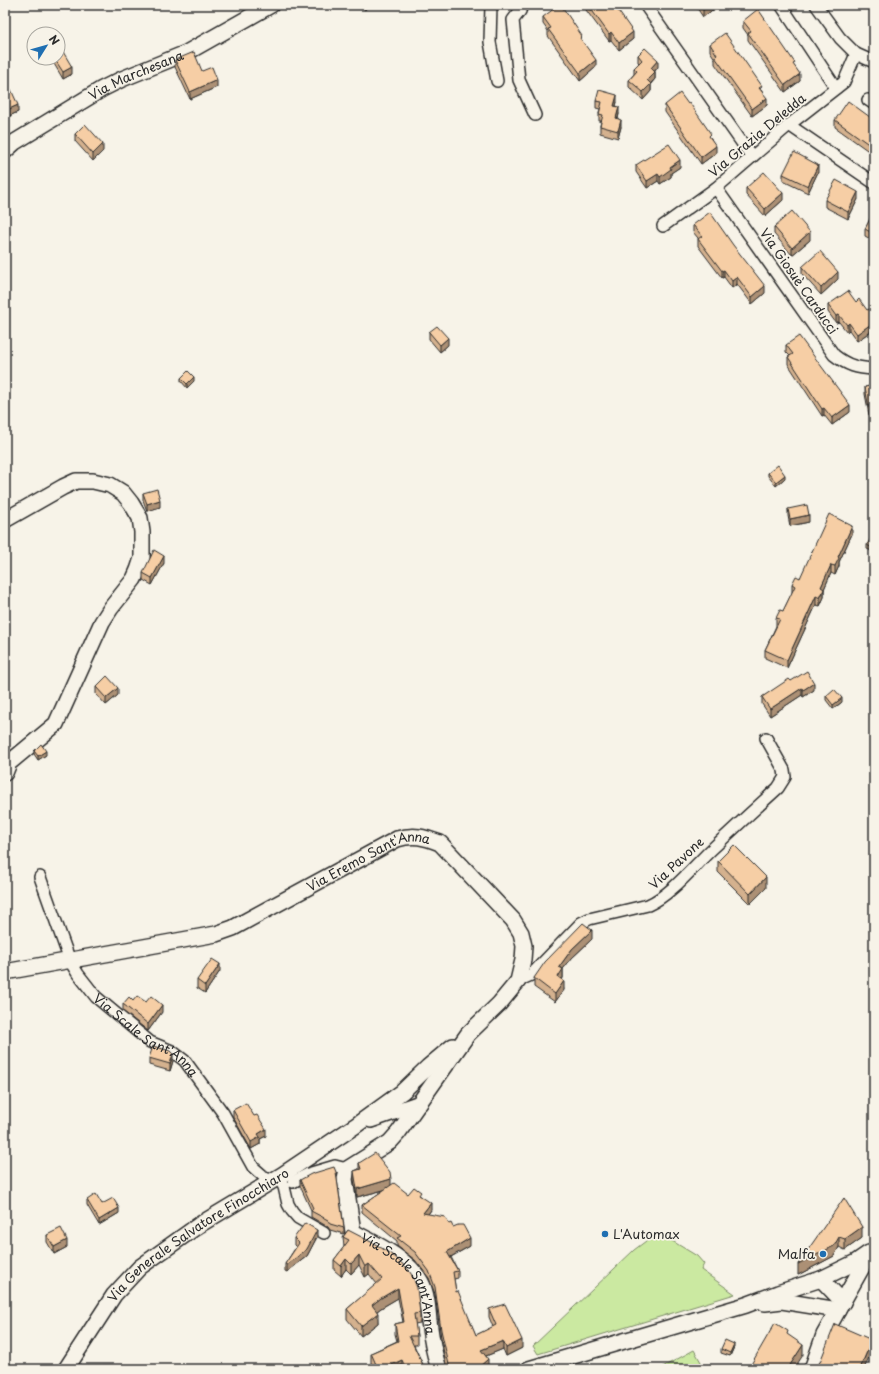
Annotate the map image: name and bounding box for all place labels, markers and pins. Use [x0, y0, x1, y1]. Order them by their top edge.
place label: L'Automax [613, 1224, 680, 1243]
marker: L'Automax [600, 1229, 610, 1239]
place label: Malfa [778, 1244, 816, 1263]
marker: Malfa [818, 1249, 828, 1259]

